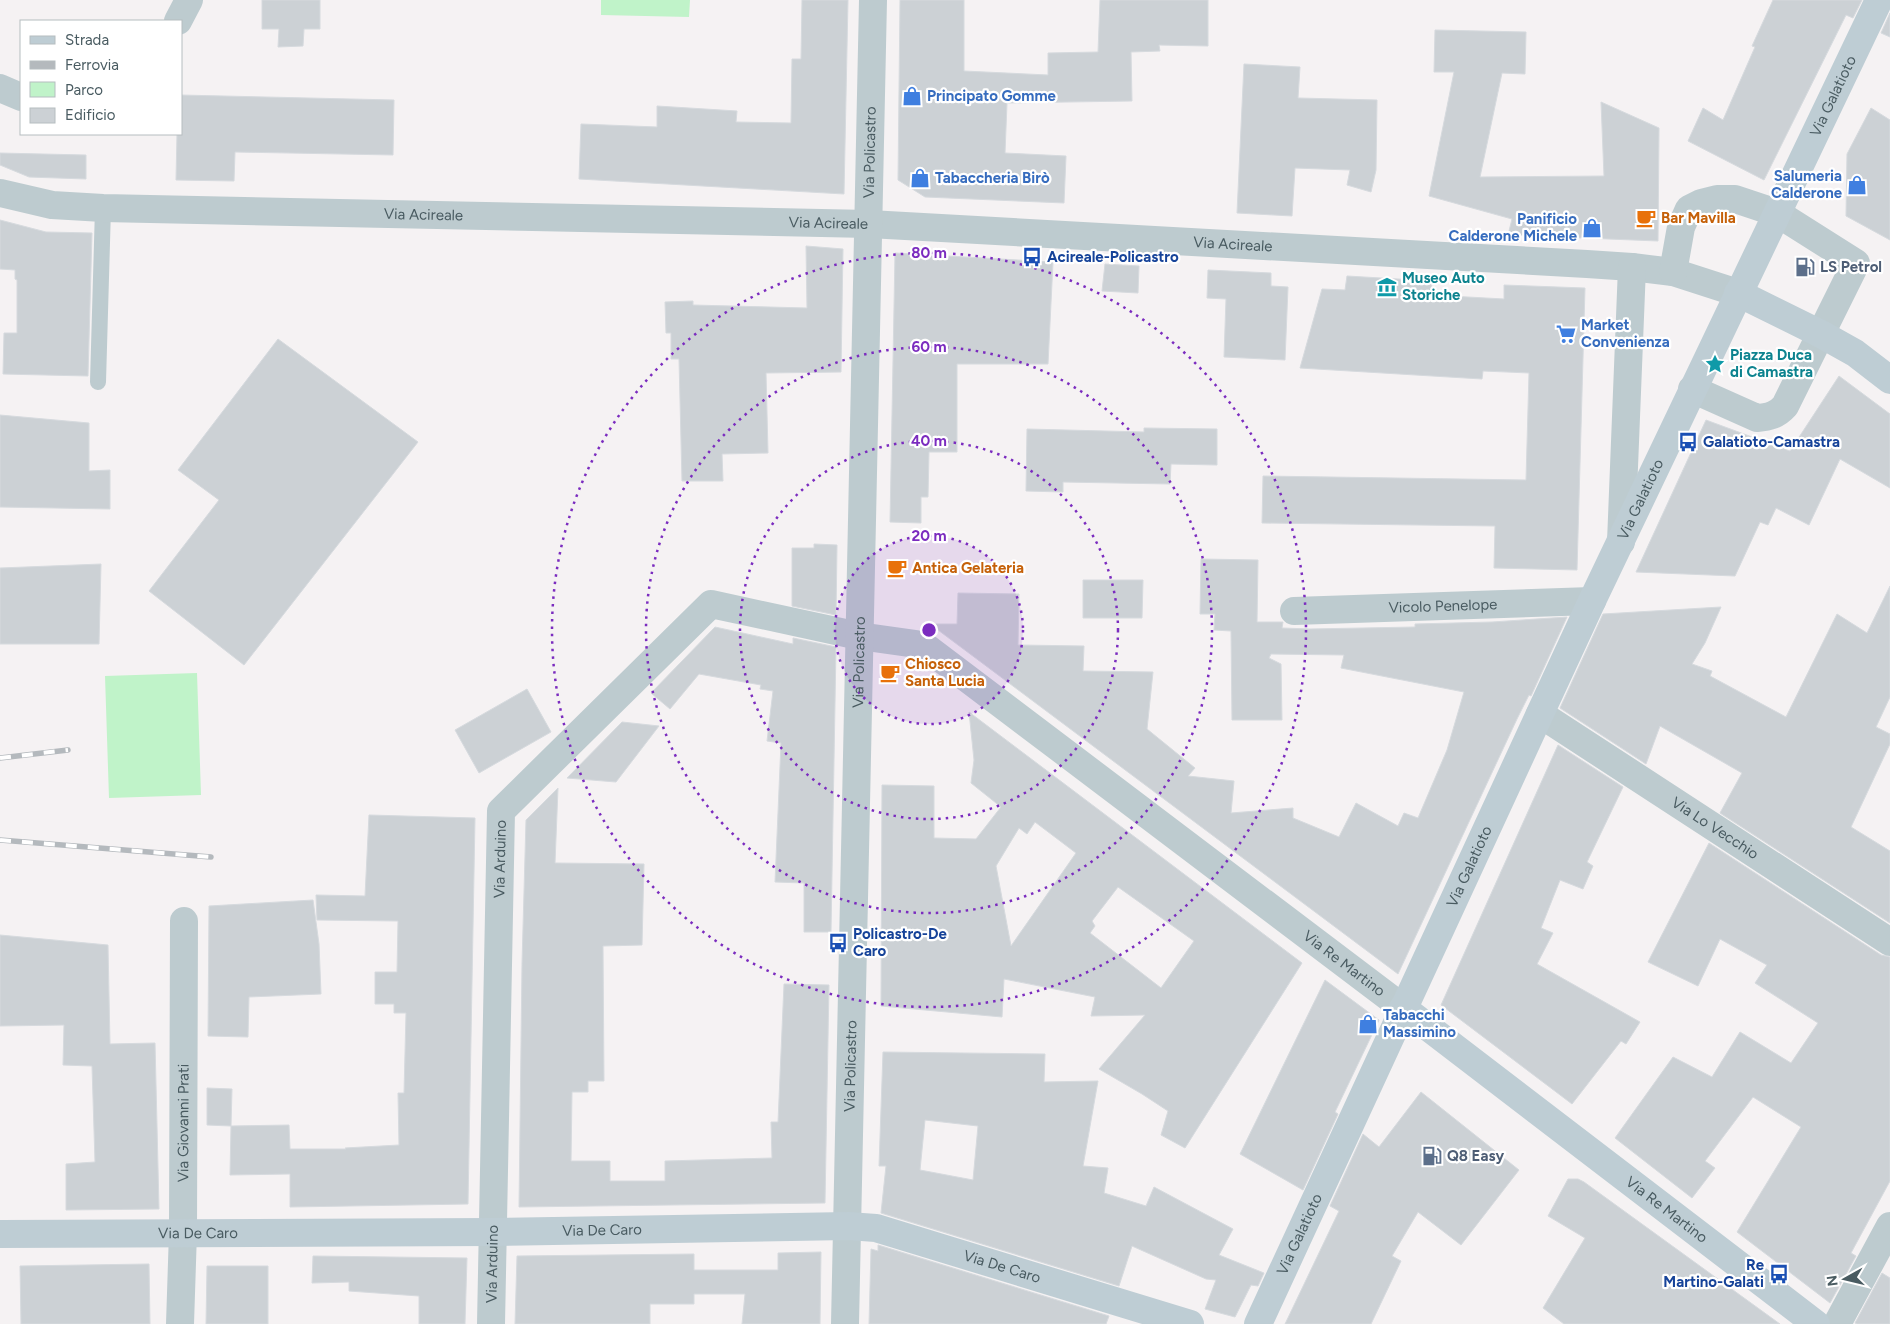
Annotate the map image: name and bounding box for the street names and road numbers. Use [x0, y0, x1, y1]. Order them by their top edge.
street label: Via Galatioto [1806, 52, 1860, 139]
street label: Via Policastro [860, 106, 880, 198]
street label: Via Acireale [384, 205, 463, 225]
street label: Via Acireale [789, 213, 868, 233]
street label: Via Acireale [1193, 233, 1273, 255]
street label: Via Galatioto [1614, 456, 1668, 543]
street label: Vicolo Penelope [1388, 595, 1498, 617]
street label: Via Policastro [849, 616, 869, 708]
street label: Via Lo Vecchio [1668, 793, 1762, 863]
street label: Via Arduino [490, 820, 510, 898]
street label: Via Galatioto [1443, 823, 1496, 910]
street label: Via Re Martino [1300, 927, 1389, 1000]
street label: Via Policastro [840, 1020, 860, 1112]
street label: Via Giovanni Prati [174, 1064, 193, 1182]
street label: Via Re Martino [1622, 1173, 1711, 1247]
street label: Via Galatioto [1273, 1190, 1326, 1278]
street label: Via De Caro [562, 1220, 642, 1240]
street label: Via De Caro [158, 1224, 238, 1242]
street label: Via Arduino [482, 1224, 502, 1303]
street label: Via De Caro [961, 1246, 1043, 1287]

